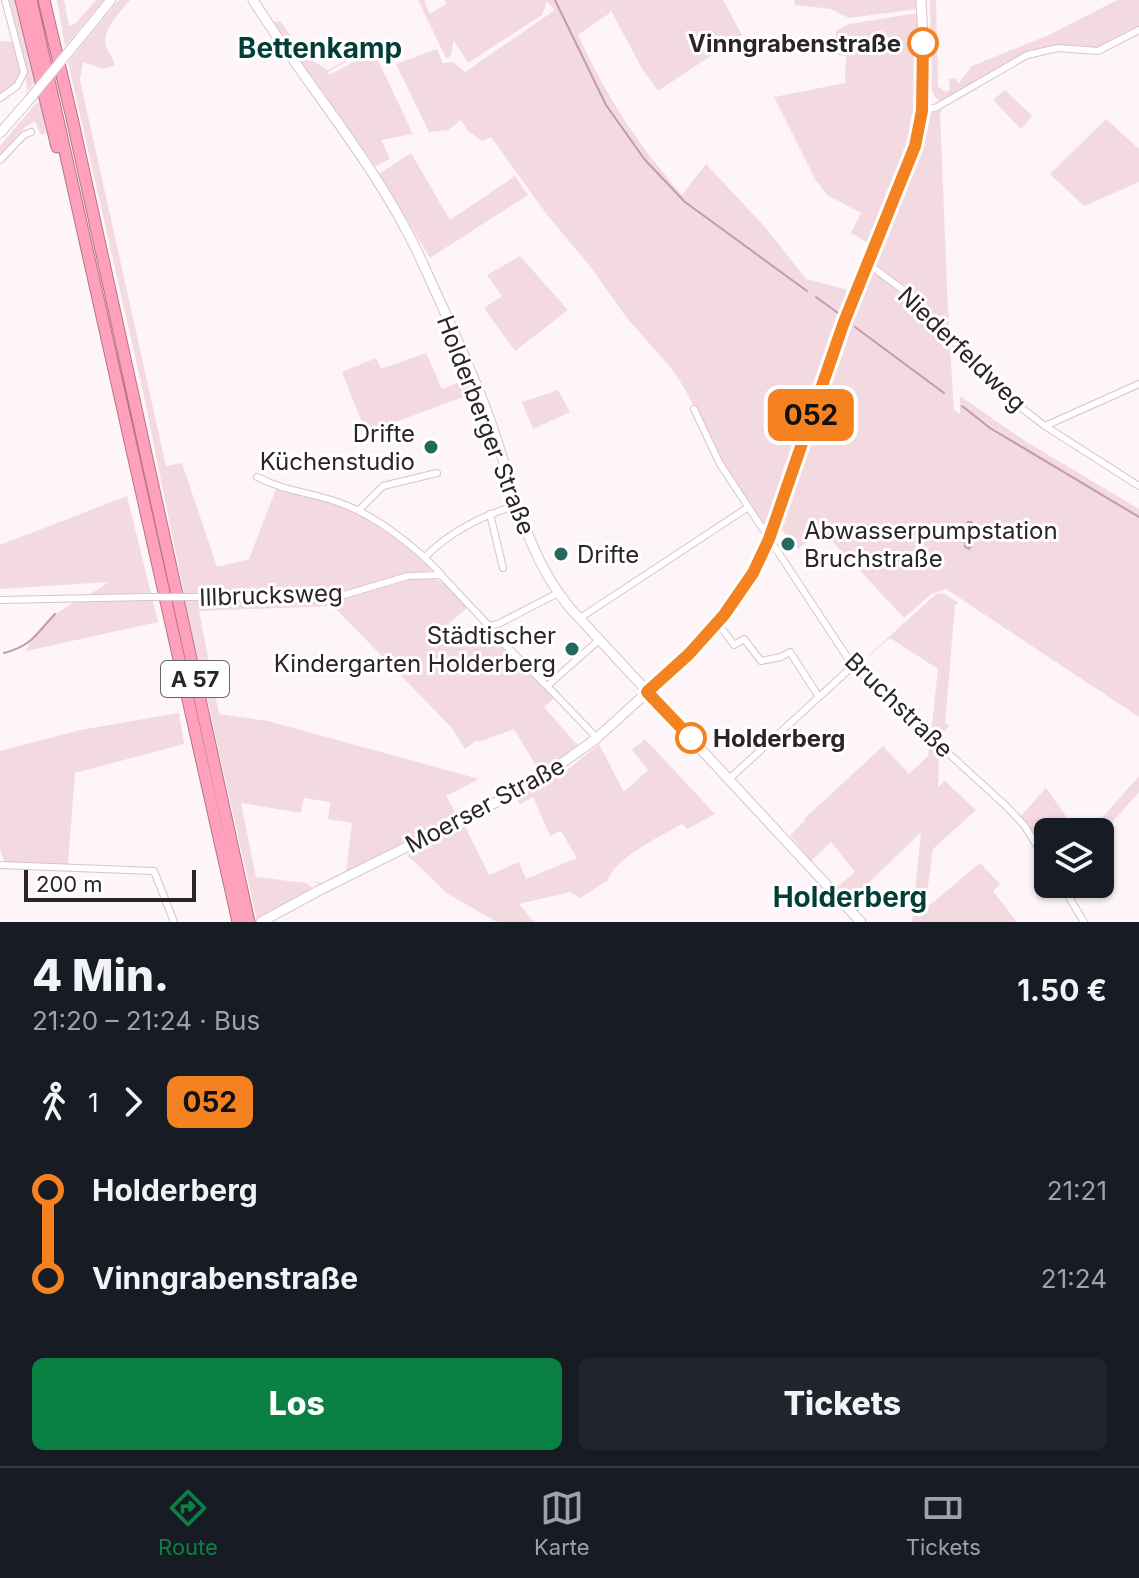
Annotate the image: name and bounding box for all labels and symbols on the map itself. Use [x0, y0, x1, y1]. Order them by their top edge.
marker: Vinngrabenstraße [908, 28, 938, 58]
place label: Vinngrabenstraße [688, 29, 901, 58]
district label: Bettenkamp [238, 31, 402, 65]
street label: Niederfeldweg [892, 281, 1032, 417]
street label: Holderberger Straße [431, 311, 541, 539]
line badge: 052 [765, 389, 857, 441]
place label: Drifte Küchenstudio [260, 419, 415, 476]
marker: Drifte Küchenstudio [422, 438, 440, 456]
place label: Abwasserpumpstation Bruchstraße [804, 516, 1058, 573]
marker: Abwasserpumpstation Bruchstraße [779, 535, 797, 553]
place label: Drifte [577, 540, 639, 569]
marker: Drifte [552, 545, 570, 563]
street label: Illbrucksweg [199, 578, 343, 612]
place label: Städtischer Kindergarten Holderberg [274, 621, 556, 678]
marker: Städtischer Kindergarten Holderberg [563, 640, 581, 658]
street label: Bruchstraße [839, 646, 959, 764]
road number: A 57 [161, 661, 229, 697]
marker: Holderberg [676, 723, 706, 753]
place label: Holderberg [713, 724, 846, 753]
street label: Moerser Straße [400, 751, 570, 859]
scale bar [24, 866, 196, 902]
district label: Holderberg [773, 880, 927, 914]

